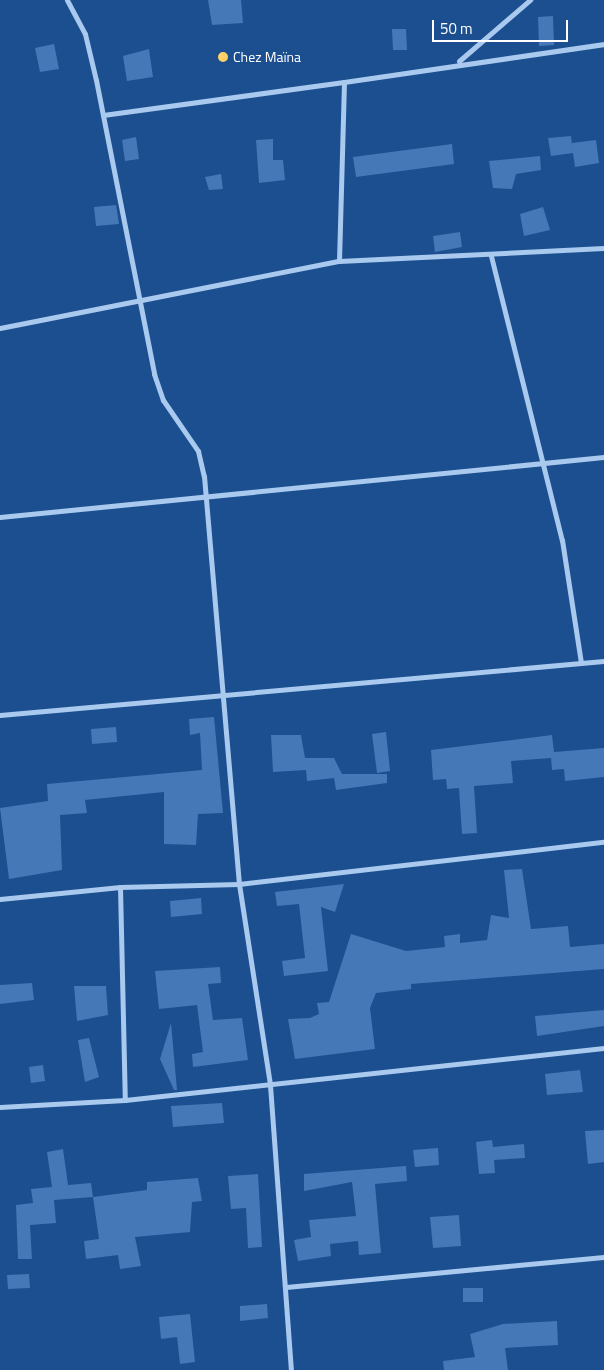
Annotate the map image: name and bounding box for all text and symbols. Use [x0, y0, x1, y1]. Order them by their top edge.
scale bar [434, 10, 570, 42]
text: 50 m [440, 17, 473, 40]
place label: Chez Maïna [233, 49, 301, 65]
marker: Chez Maïna [217, 51, 229, 63]

